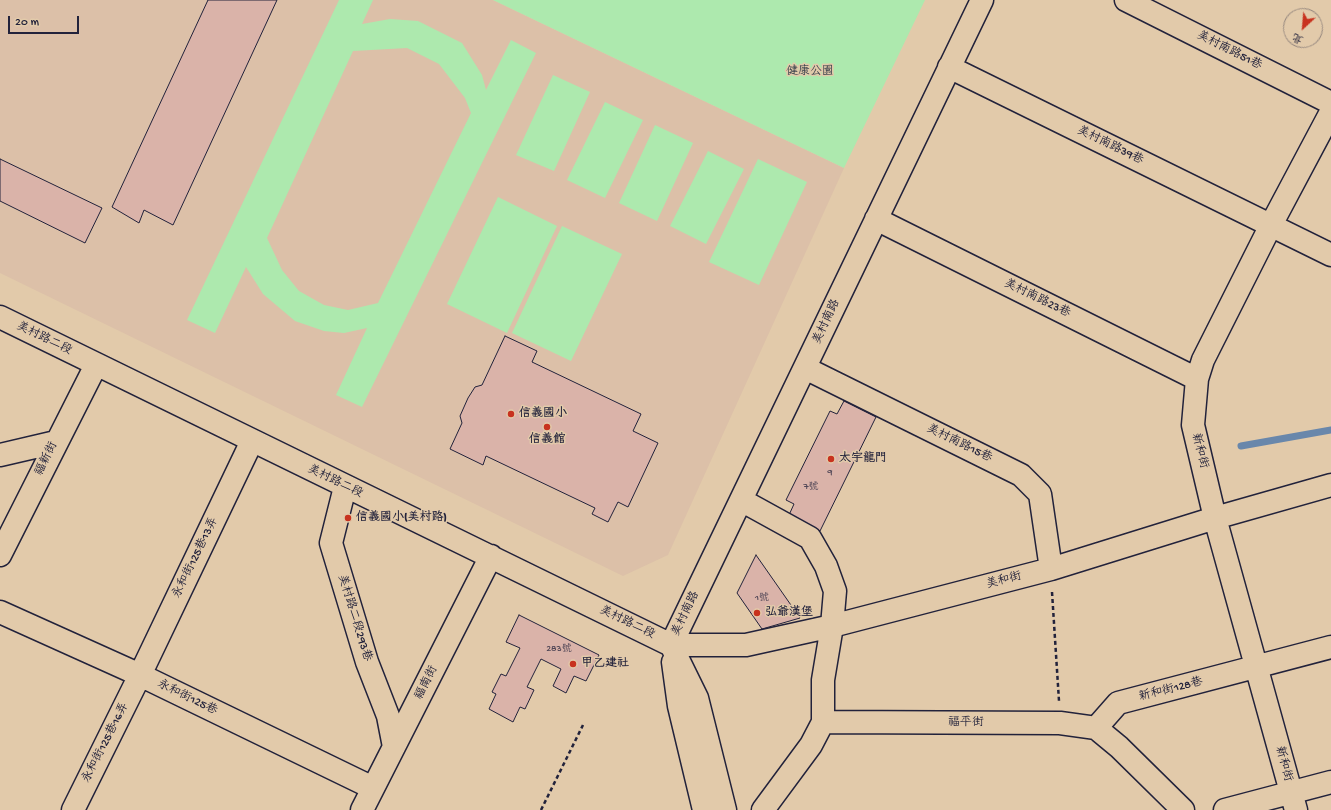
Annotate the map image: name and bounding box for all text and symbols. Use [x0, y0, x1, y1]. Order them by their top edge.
scale bar [10, 8, 81, 34]
north arrow [1283, 8, 1323, 48]
text: 20 m [15, 16, 39, 30]
street label: 美村南路51巷 [1194, 28, 1264, 74]
text: 北 [1291, 30, 1306, 46]
park label: 健康公園 [786, 65, 834, 79]
street label: 美村南路39巷 [1074, 124, 1146, 168]
street label: 美村南路23巷 [1001, 277, 1073, 321]
street label: 美村南路 [810, 297, 844, 347]
street label: 美村路二段 [14, 319, 74, 359]
place label: 信義國小 [519, 407, 567, 421]
marker: 信義國小 [506, 409, 516, 419]
marker: 信義館 [542, 422, 552, 432]
street label: 美村南路15巷 [924, 422, 994, 466]
street label: 新和街 [1188, 432, 1210, 470]
place label: 信義館 [529, 433, 565, 447]
street label: 福新街 [33, 440, 61, 478]
place label: 太宇龍門 [839, 452, 887, 466]
marker: 太宇龍門 [826, 454, 836, 464]
street label: 美村路二段 [305, 462, 365, 502]
house number: 9 [827, 467, 833, 479]
house number: 7號 [803, 481, 819, 493]
place label: 信義國小(美村路) [356, 511, 447, 525]
marker: 信義國小(美村路) [343, 513, 353, 523]
street label: 永和街125巷13弄 [170, 515, 222, 601]
street label: 美和街 [985, 570, 1023, 592]
street label: 美村路二段293巷 [334, 573, 374, 663]
street label: 美村南路 [669, 589, 703, 639]
house number: 1號 [755, 592, 769, 604]
street label: 美村路二段 [597, 603, 657, 643]
place label: 弘爺漢堡 [765, 606, 813, 620]
marker: 弘爺漢堡 [752, 608, 762, 618]
house number: 283號 [546, 643, 572, 655]
place label: 甲乙建社 [581, 657, 629, 671]
marker: 甲乙建社 [568, 659, 578, 669]
street label: 福南街 [412, 664, 442, 702]
street label: 新和街128巷 [1138, 675, 1204, 705]
street label: 永和街125巷 [155, 677, 219, 719]
street label: 永和街125巷16弄 [80, 701, 132, 785]
street label: 福平街 [948, 716, 984, 730]
street label: 新和街 [1271, 745, 1295, 783]

